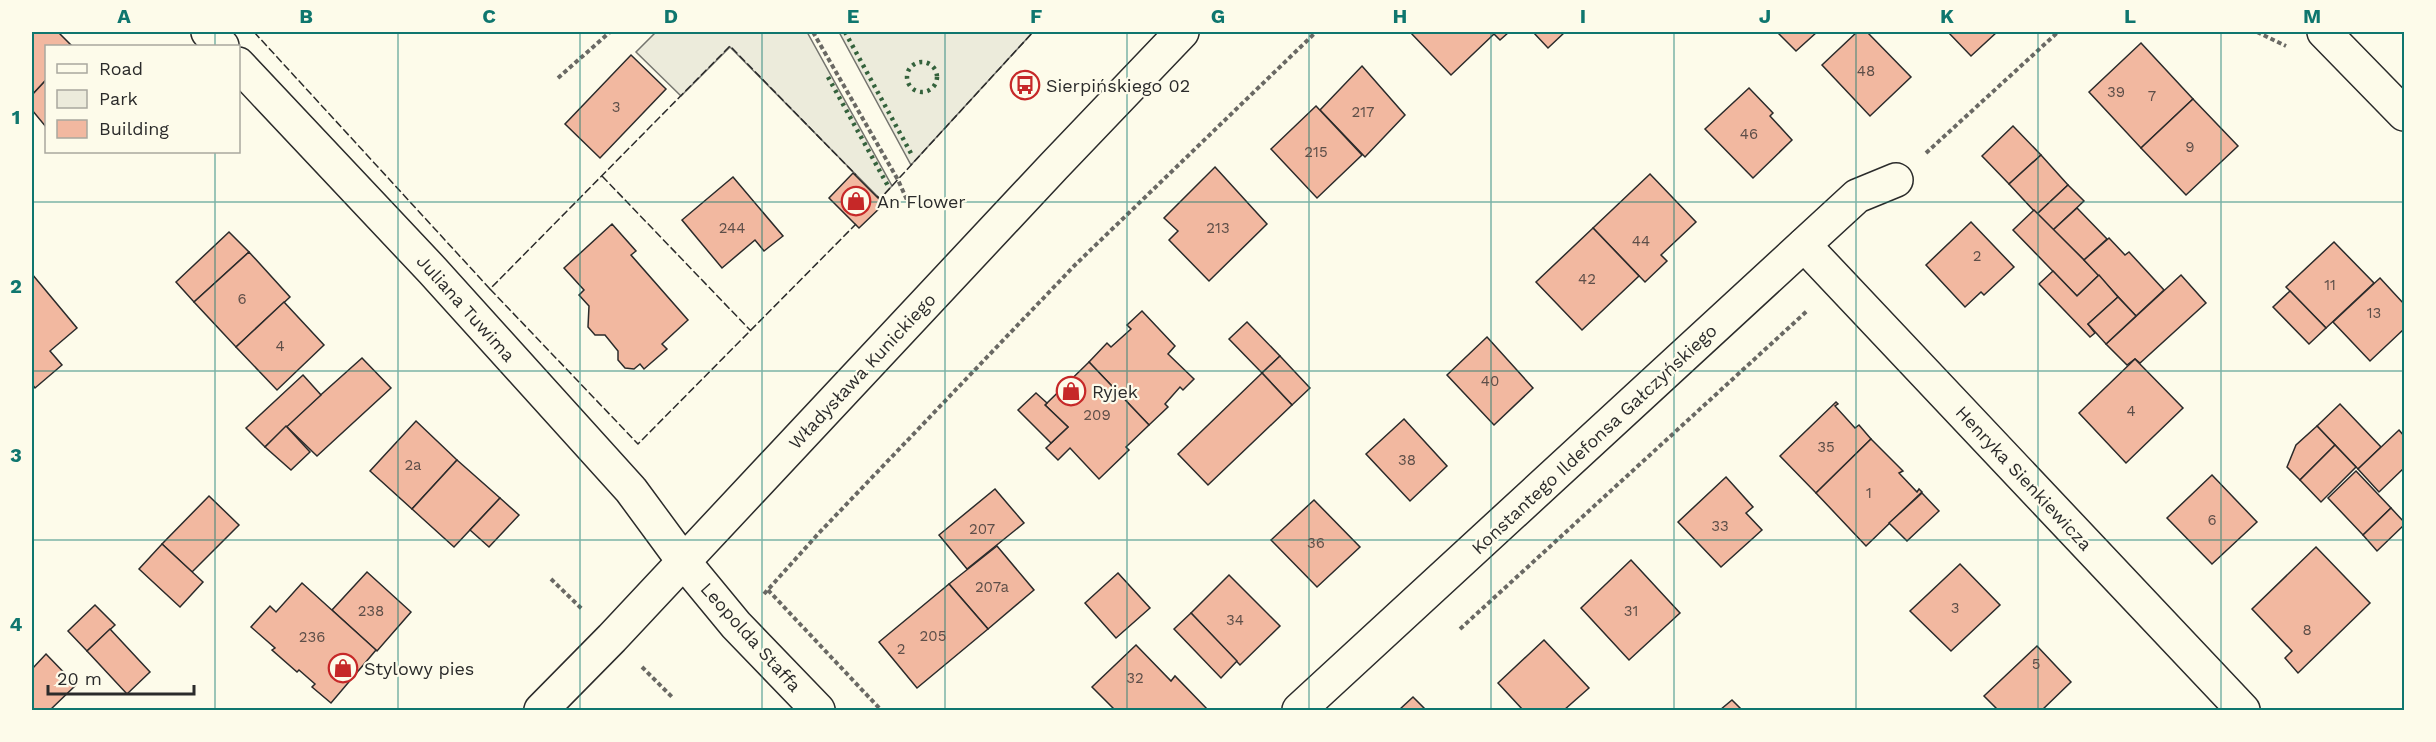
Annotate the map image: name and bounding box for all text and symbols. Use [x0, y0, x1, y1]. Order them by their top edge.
text: A [117, 4, 131, 28]
text: B [299, 4, 313, 28]
text: C [482, 4, 496, 28]
text: D [664, 4, 678, 28]
text: E [847, 4, 859, 28]
text: F [1030, 4, 1042, 28]
text: G [1211, 4, 1225, 28]
text: H [1393, 4, 1407, 28]
text: I [1580, 4, 1586, 28]
text: J [1759, 4, 1771, 28]
text: K [1940, 4, 1954, 28]
text: L [2124, 4, 2136, 28]
text: M [2303, 4, 2321, 28]
legend [45, 45, 240, 153]
text: Road [99, 58, 143, 79]
house number: 48 [1857, 62, 1875, 80]
bus stop icon: Sierpińskiego 02 [1009, 69, 1041, 101]
place label: Sierpińskiego 02 [1046, 75, 1190, 96]
house number: 39 [2107, 83, 2125, 101]
house number: 7 [2148, 87, 2156, 105]
text: Park [99, 88, 138, 109]
house number: 3 [612, 98, 620, 116]
house number: 217 [1351, 103, 1375, 121]
text: 1 [12, 105, 20, 129]
text: Building [99, 118, 169, 139]
house number: 46 [1740, 125, 1758, 143]
house number: 9 [2185, 138, 2195, 156]
house number: 215 [1304, 143, 1328, 161]
shop icon: An Flower [840, 185, 872, 217]
place label: An Flower [877, 191, 966, 212]
house number: 244 [719, 219, 745, 237]
house number: 213 [1206, 219, 1230, 237]
house number: 44 [1632, 232, 1650, 250]
house number: 2 [1973, 247, 1981, 265]
street label: Juliana Tuwima [413, 250, 519, 366]
house number: 42 [1578, 270, 1596, 288]
text: 2 [10, 274, 22, 298]
house number: 11 [2324, 276, 2336, 294]
street label: Władysława Kunickiego [784, 289, 940, 453]
house number: 6 [237, 290, 247, 308]
house number: 13 [2367, 304, 2381, 322]
street label: Konstantego Ildefonsa Gałczyńskiego [1467, 320, 1721, 558]
house number: 4 [275, 337, 285, 355]
house number: 40 [1481, 372, 1499, 390]
shop icon: Ryjek [1055, 375, 1087, 407]
place label: Ryjek [1092, 381, 1138, 402]
street label: Henryka Sienkiewicza [1952, 401, 2096, 555]
house number: 4 [2126, 402, 2136, 420]
house number: 209 [1083, 406, 1111, 424]
house number: 35 [1817, 438, 1835, 456]
text: 3 [10, 443, 22, 467]
house number: 38 [1398, 451, 1416, 469]
house number: 2a [404, 456, 422, 474]
house number: 1 [1866, 484, 1872, 502]
house number: 6 [2207, 511, 2217, 529]
house number: 33 [1711, 517, 1729, 535]
house number: 207 [969, 520, 995, 538]
house number: 36 [1307, 534, 1325, 552]
street label: Leopolda Staffa [697, 578, 805, 696]
house number: 207a [975, 578, 1010, 596]
house number: 3 [1951, 599, 1959, 617]
house number: 238 [358, 602, 384, 620]
house number: 31 [1624, 602, 1638, 620]
house number: 34 [1226, 611, 1244, 629]
text: 4 [10, 612, 23, 636]
house number: 8 [2302, 621, 2312, 639]
house number: 205 [920, 627, 946, 645]
house number: 236 [299, 628, 325, 646]
house number: 2 [897, 640, 905, 658]
shop icon: Stylowy pies [327, 652, 359, 684]
house number: 5 [2032, 655, 2040, 673]
scale bar [48, 658, 194, 696]
place label: Stylowy pies [364, 658, 474, 679]
text: 20 m [57, 668, 102, 689]
house number: 32 [1126, 669, 1144, 687]

